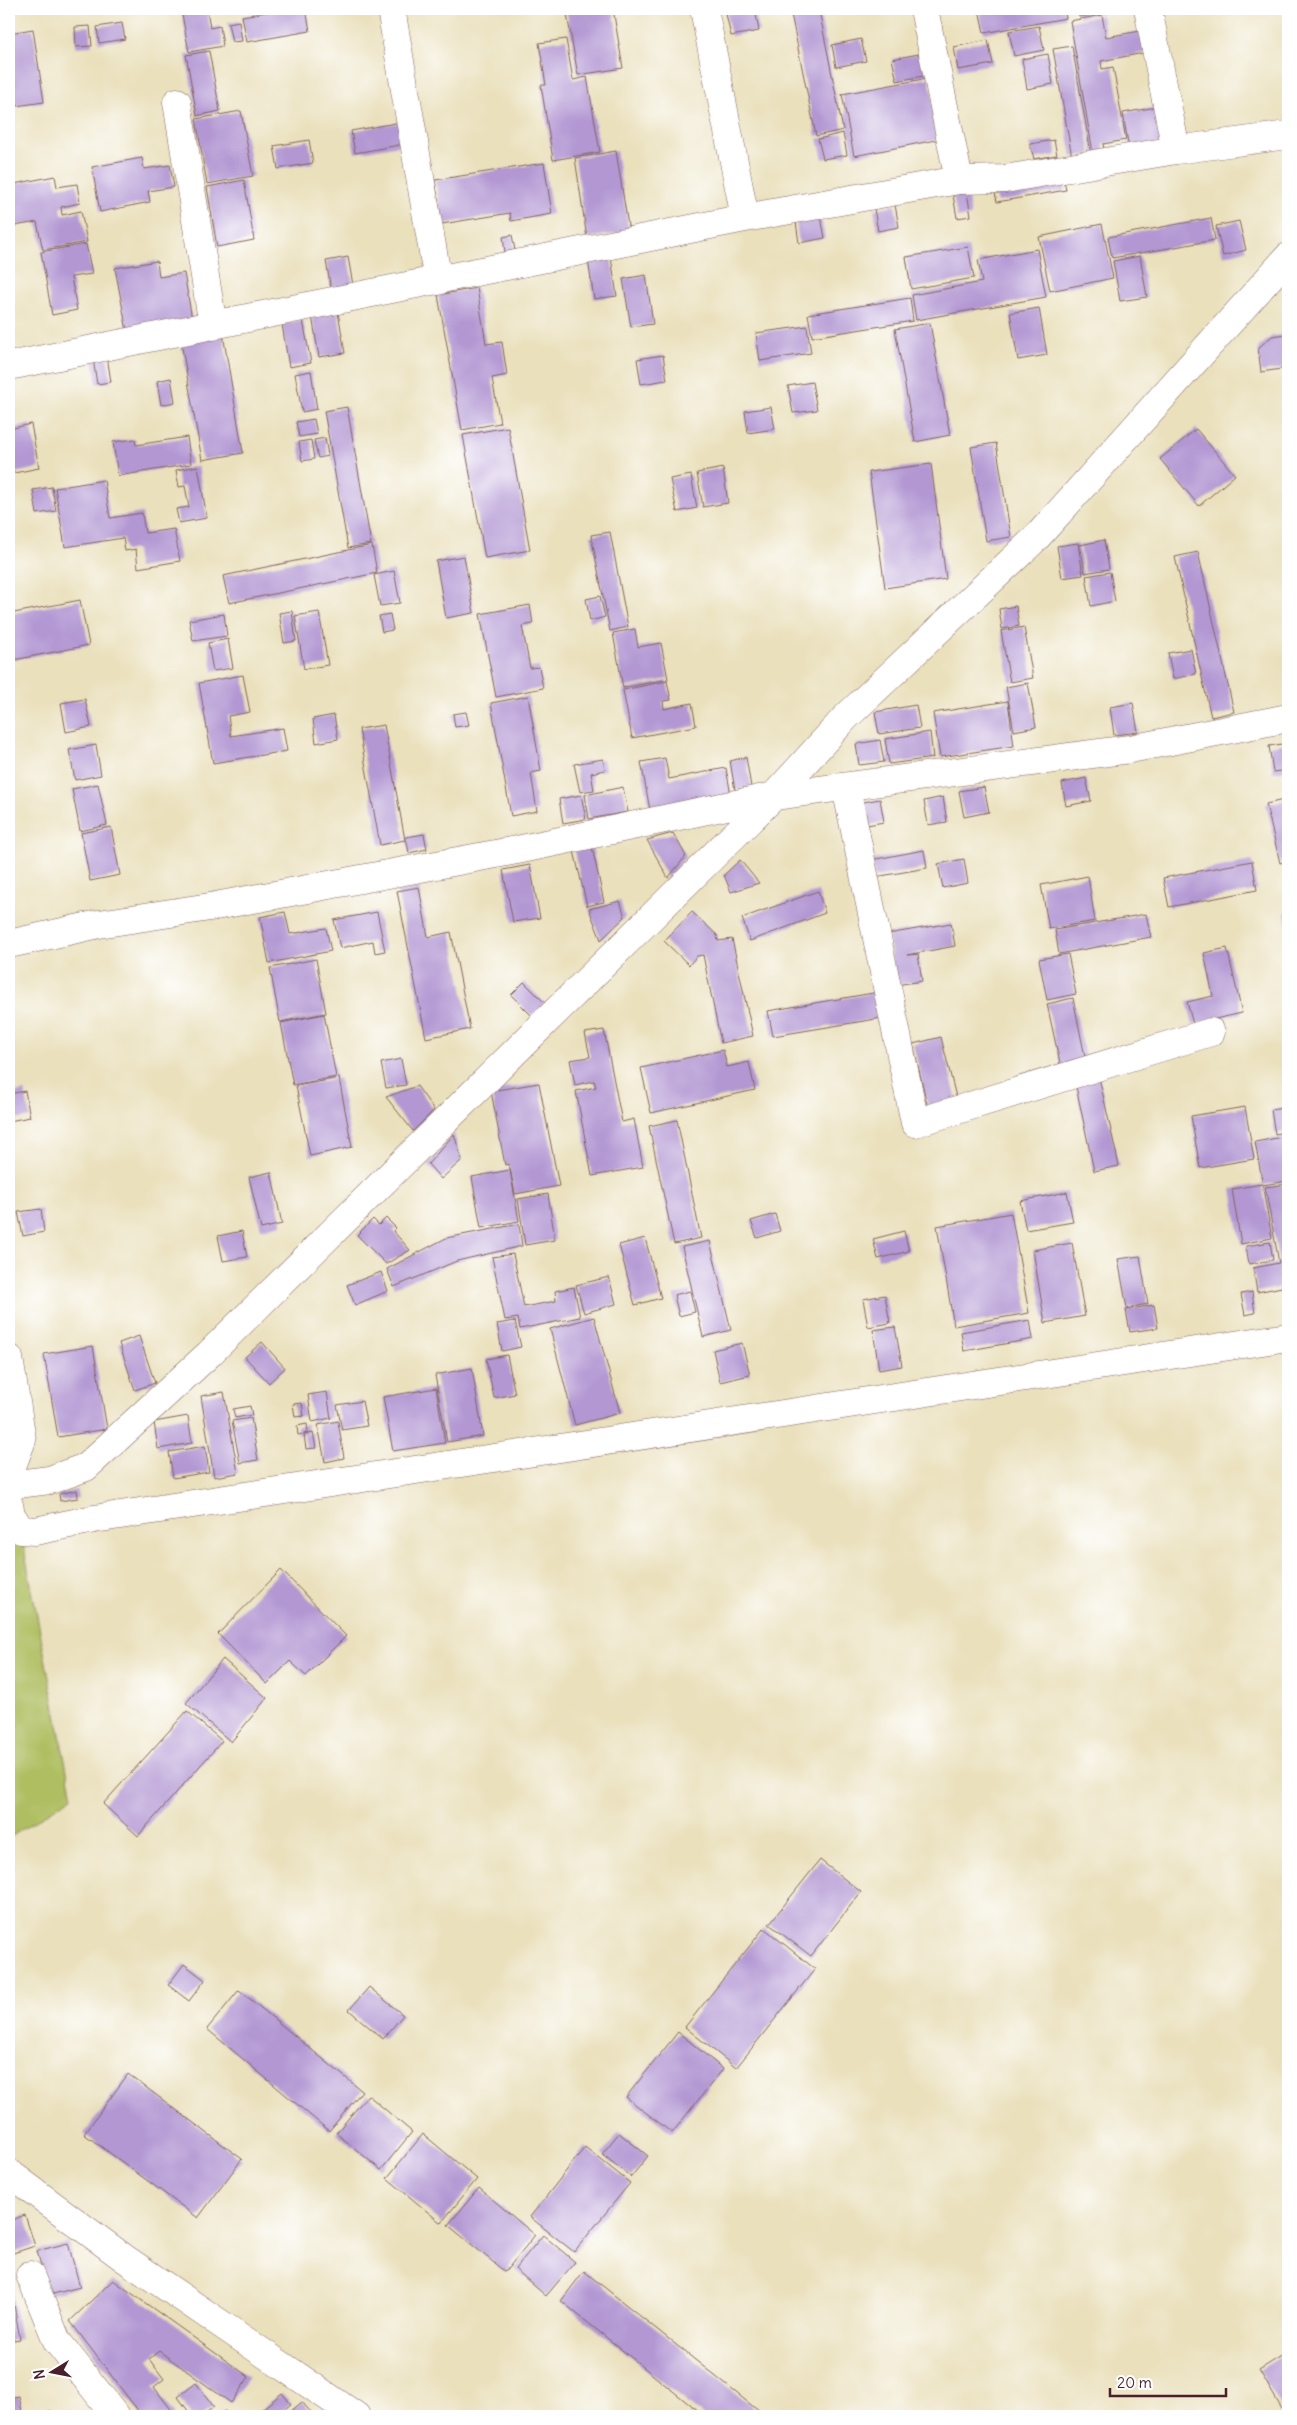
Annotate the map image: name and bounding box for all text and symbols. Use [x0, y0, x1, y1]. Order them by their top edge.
north arrow [28, 2348, 78, 2398]
scale bar [1110, 2365, 1226, 2397]
text: N [29, 2368, 49, 2381]
text: 20 m [1117, 2373, 1152, 2392]

